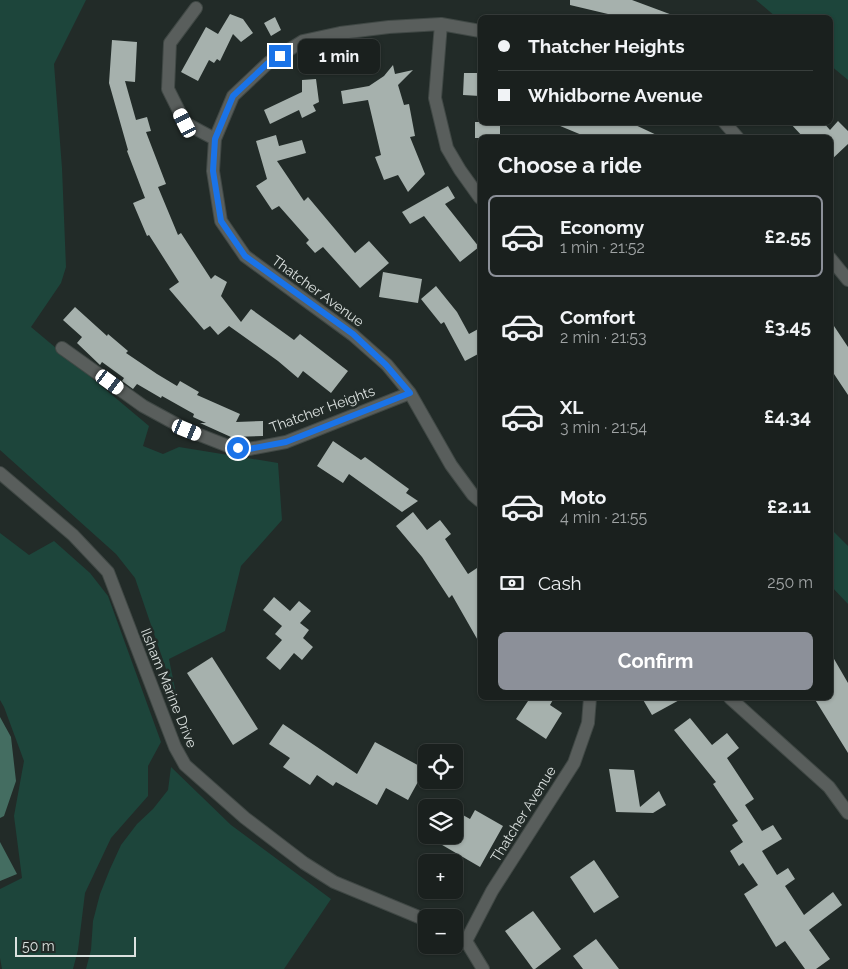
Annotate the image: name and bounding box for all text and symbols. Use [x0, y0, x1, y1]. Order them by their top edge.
text: Thatcher Heights [528, 35, 685, 57]
callout: 1 min [298, 38, 380, 74]
route end [269, 45, 291, 67]
text: 1 min [319, 47, 359, 66]
text: Whidborne Avenue [528, 84, 703, 106]
car [171, 106, 198, 140]
text: Choose a ride [498, 152, 642, 178]
icon: car [500, 214, 545, 259]
text: Economy [560, 216, 644, 238]
text: £2.55 [765, 225, 811, 247]
text: 1 min · 21:52 [560, 238, 645, 257]
street label: Thatcher Avenue [269, 252, 367, 330]
icon: car [500, 304, 545, 349]
text: Comfort [560, 306, 635, 328]
text: £3.45 [764, 315, 811, 337]
text: 2 min · 21:53 [560, 328, 647, 347]
car [93, 367, 126, 397]
street label: Thatcher Heights [267, 382, 377, 435]
icon: car [500, 394, 545, 439]
text: XL [560, 396, 583, 418]
text: £4.34 [764, 405, 811, 427]
car [170, 417, 203, 443]
text: 3 min · 21:54 [560, 418, 647, 437]
route start [227, 437, 249, 459]
icon: car [500, 484, 545, 529]
text: Moto [560, 486, 606, 508]
text: £2.11 [767, 495, 811, 517]
text: 4 min · 21:55 [560, 508, 647, 527]
icon: cash [498, 569, 526, 597]
text: Cash [538, 572, 582, 594]
text: 250 m [767, 573, 813, 592]
street label: Ilsham Marine Drive [138, 626, 200, 750]
button: Confirm [498, 632, 813, 690]
map controls [418, 744, 463, 954]
button: locate [418, 744, 463, 789]
street label: Thatcher Avenue [487, 763, 559, 865]
button: layers [418, 799, 463, 844]
button: + [418, 854, 463, 899]
button: − [418, 909, 463, 954]
scale bar [15, 934, 136, 957]
text: 50 m [22, 938, 55, 954]

